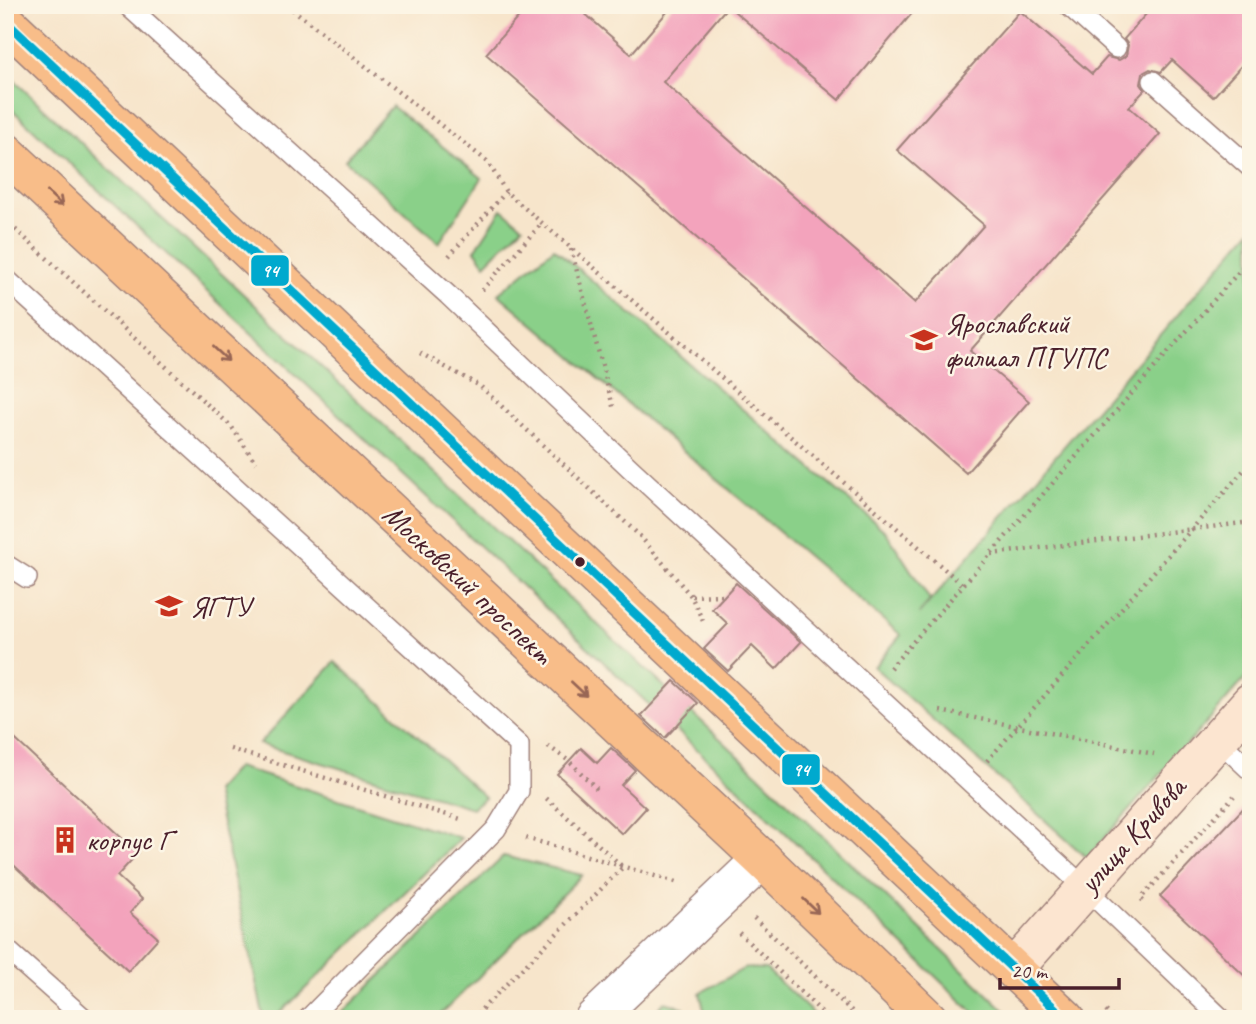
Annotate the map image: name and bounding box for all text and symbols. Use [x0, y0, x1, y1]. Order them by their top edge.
one-way arrow [46, 190, 63, 207]
line badge: 94 [250, 254, 290, 287]
text: 94 [262, 259, 281, 283]
place label: Ярославский филиал ПГУПС [945, 304, 1109, 376]
school or university icon: Ярославский филиал ПГУПС [909, 325, 939, 355]
one-way arrow [212, 346, 230, 362]
street label: Московский проспект [375, 495, 562, 674]
unlabelled marker [573, 555, 587, 569]
place label: ЯГТУ [190, 587, 255, 625]
school or university icon: ЯГТУ [154, 591, 184, 621]
one-way arrow [570, 680, 587, 697]
line badge: 94 [781, 753, 821, 786]
text: 94 [793, 758, 812, 782]
street label: улица Кривова [1069, 767, 1196, 902]
place label: корпус Г [86, 821, 178, 859]
building icon: корпус Г [50, 825, 80, 855]
one-way arrow [802, 898, 819, 915]
scale bar [1000, 947, 1120, 991]
text: 20 m [1011, 958, 1049, 984]

